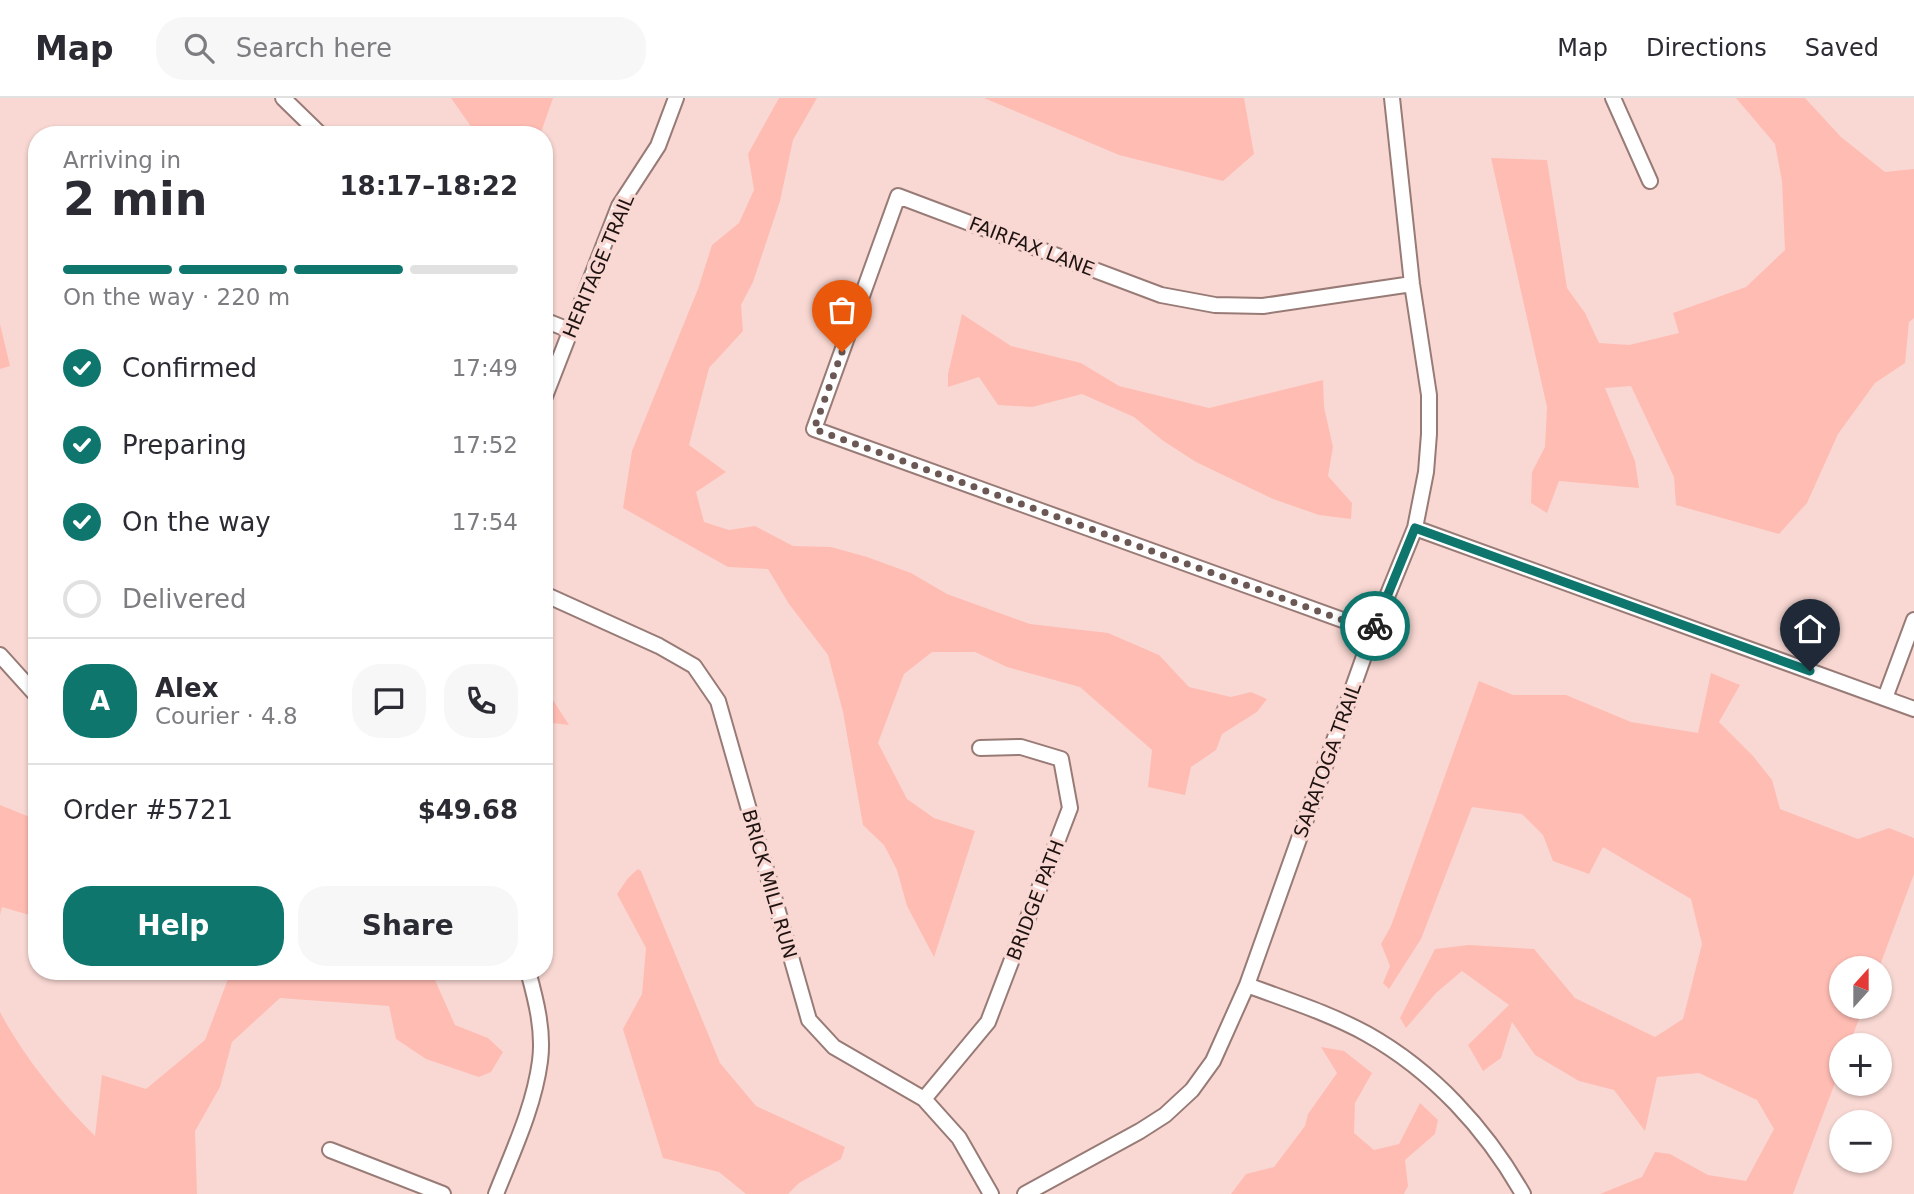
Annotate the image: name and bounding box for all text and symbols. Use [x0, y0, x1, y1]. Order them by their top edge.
search box [156, 17, 646, 80]
text: Map [35, 29, 114, 68]
icon: search [180, 29, 218, 67]
text: Search here [236, 33, 392, 63]
text: Map [1557, 34, 1608, 62]
text: Directions [1646, 34, 1767, 62]
text: Saved [1805, 34, 1879, 62]
text: Arriving in [63, 147, 181, 173]
text: 18:17–18:22 [339, 171, 518, 201]
text: 2 min [63, 172, 207, 226]
street label: HERITAGE TRAIL [558, 190, 638, 341]
street label: FAIRFAX LANE [966, 212, 1098, 280]
pin [812, 280, 872, 352]
text: On the way · 220 m [63, 284, 290, 310]
icon: bag [823, 291, 861, 329]
icon: check [63, 349, 101, 387]
text: Confirmed [122, 353, 257, 383]
text: 17:49 [452, 355, 518, 381]
icon: check [63, 426, 101, 464]
text: Preparing [122, 430, 247, 460]
text: 17:52 [452, 432, 518, 458]
icon: check [63, 503, 101, 541]
text: On the way [122, 507, 271, 537]
text: 17:54 [452, 509, 518, 535]
text: Delivered [122, 584, 246, 614]
courier [1340, 591, 1410, 661]
pin [1780, 599, 1840, 671]
icon: bike [1356, 607, 1394, 645]
icon: home [1791, 610, 1829, 648]
button: chat [352, 664, 426, 738]
button: phone [444, 664, 518, 738]
text: Alex [155, 673, 218, 703]
street label: SARATOGA TRAIL [1289, 679, 1365, 840]
text: A [90, 686, 110, 716]
text: Courier · 4.8 [155, 703, 298, 729]
text: Order #5721 [63, 795, 233, 825]
text: $49.68 [418, 795, 518, 825]
street label: BRICK MILL RUN [738, 807, 802, 961]
street label: BRIDGE PATH [1002, 837, 1068, 963]
button: Help [63, 886, 284, 966]
button: Share [298, 886, 518, 966]
north arrow [1829, 956, 1892, 1018]
map controls [1829, 956, 1892, 1173]
button: + [1829, 1033, 1892, 1096]
button: − [1829, 1110, 1892, 1173]

